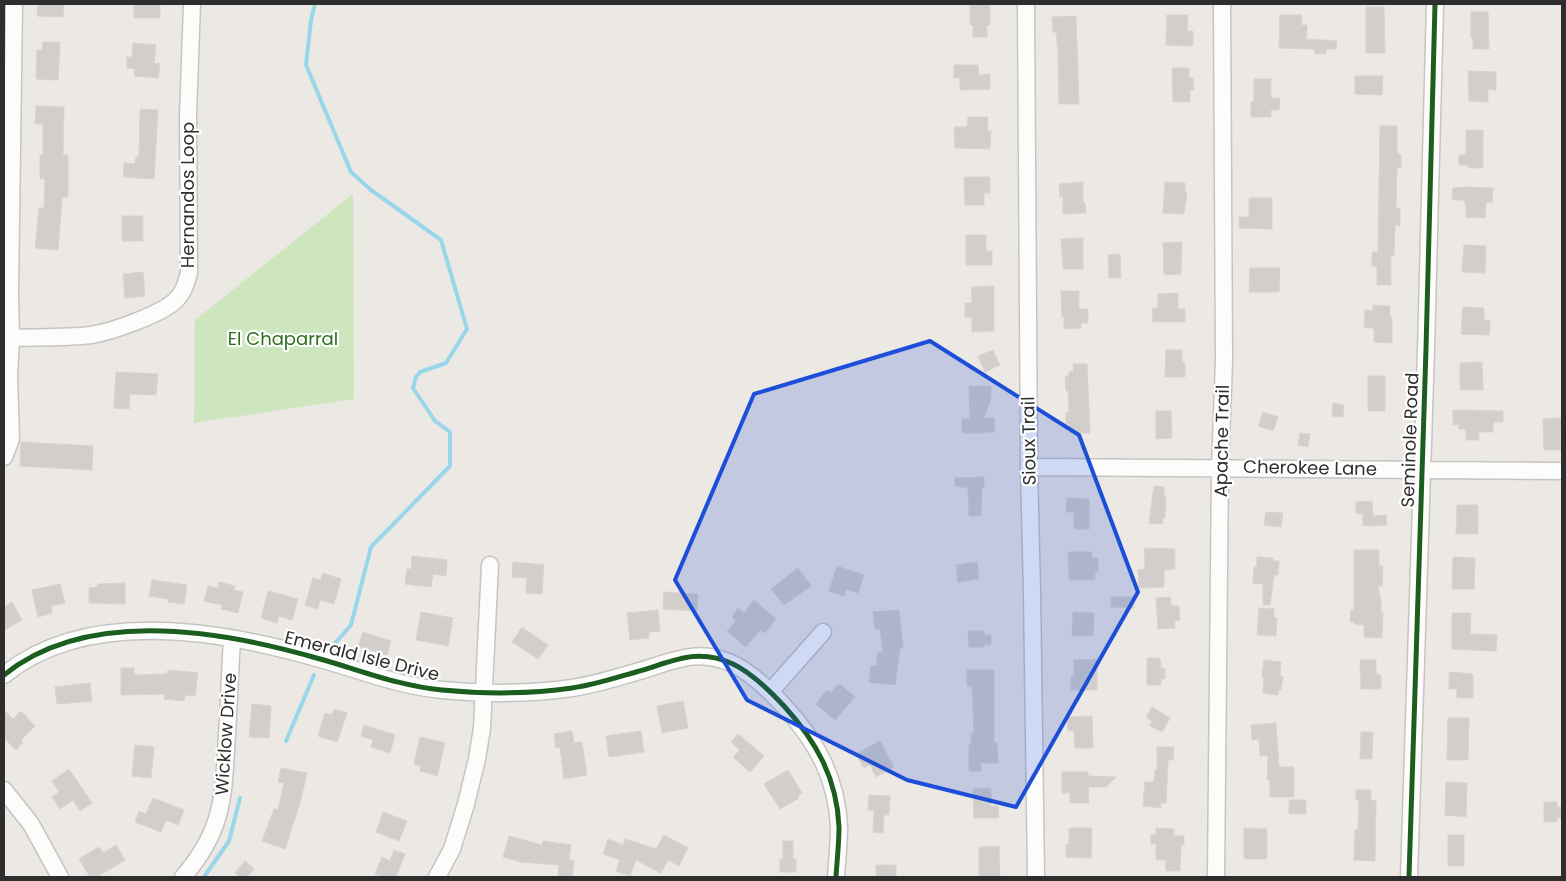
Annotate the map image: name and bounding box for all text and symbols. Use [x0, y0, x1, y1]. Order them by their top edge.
street label: Hernandos Loop [175, 122, 200, 268]
park label: El Chaparral [228, 326, 338, 351]
street label: Seminole Road [1395, 372, 1424, 508]
street label: Apache Trail [1208, 385, 1235, 497]
street label: Sioux Trail [1015, 396, 1042, 486]
street label: Cherokee Lane [1243, 454, 1377, 481]
street label: Emerald Isle Drive [282, 624, 442, 687]
street label: Wicklow Drive [209, 672, 242, 796]

